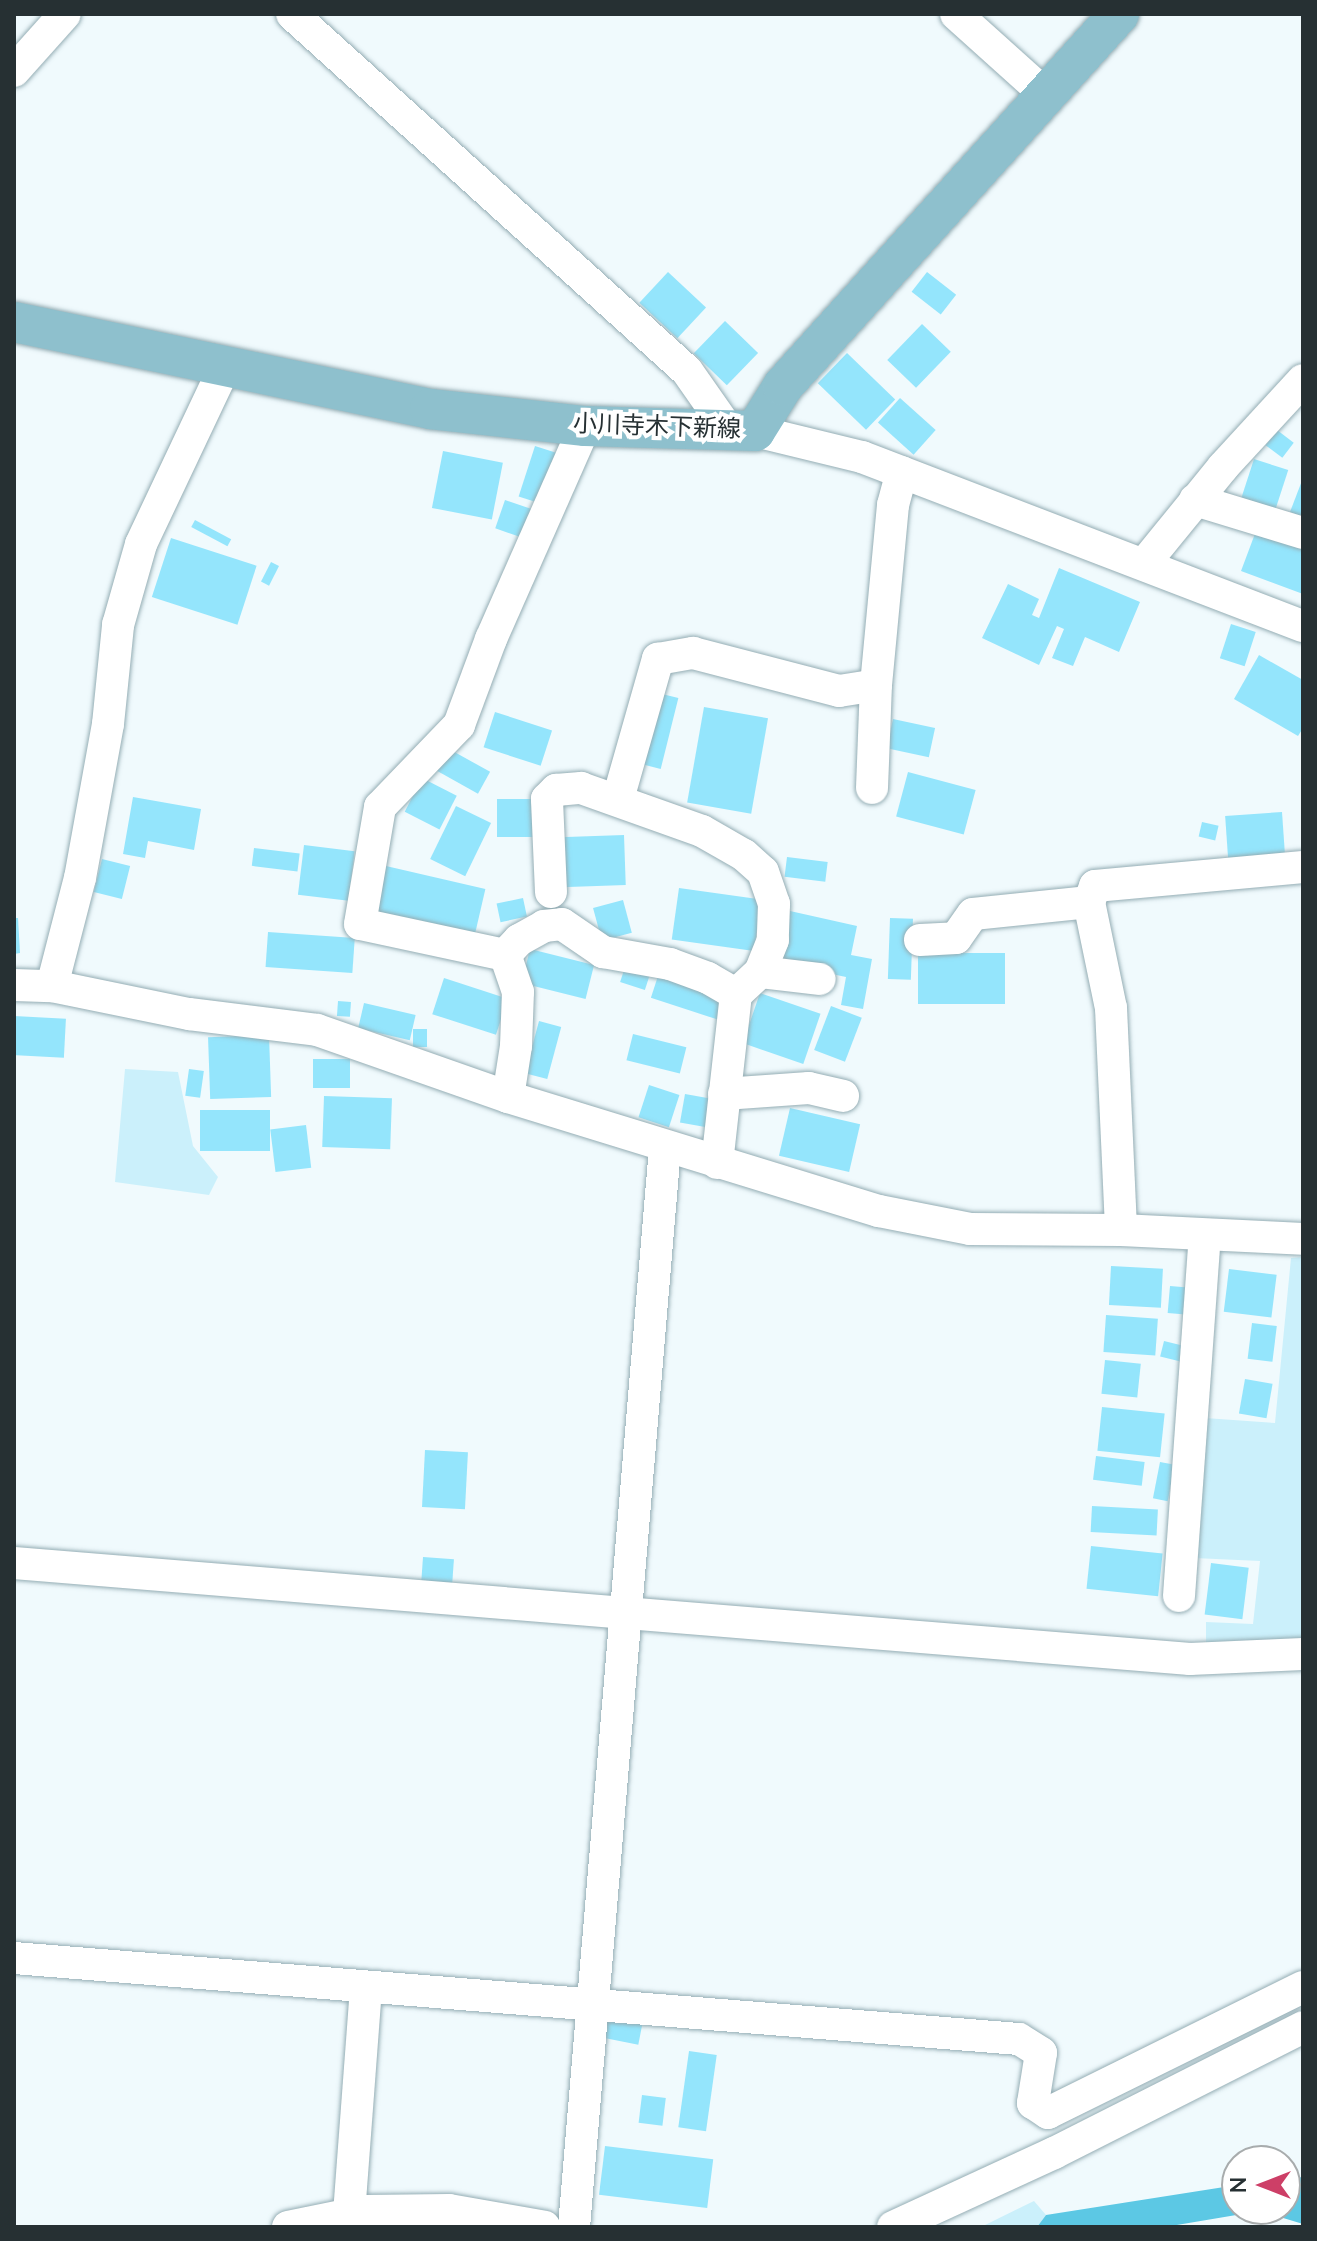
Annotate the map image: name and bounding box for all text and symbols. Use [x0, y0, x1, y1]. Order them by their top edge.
street label: 小川寺木下新線 [573, 410, 741, 444]
north arrow [1221, 2145, 1301, 2225]
text: N [1224, 2177, 1254, 2193]

